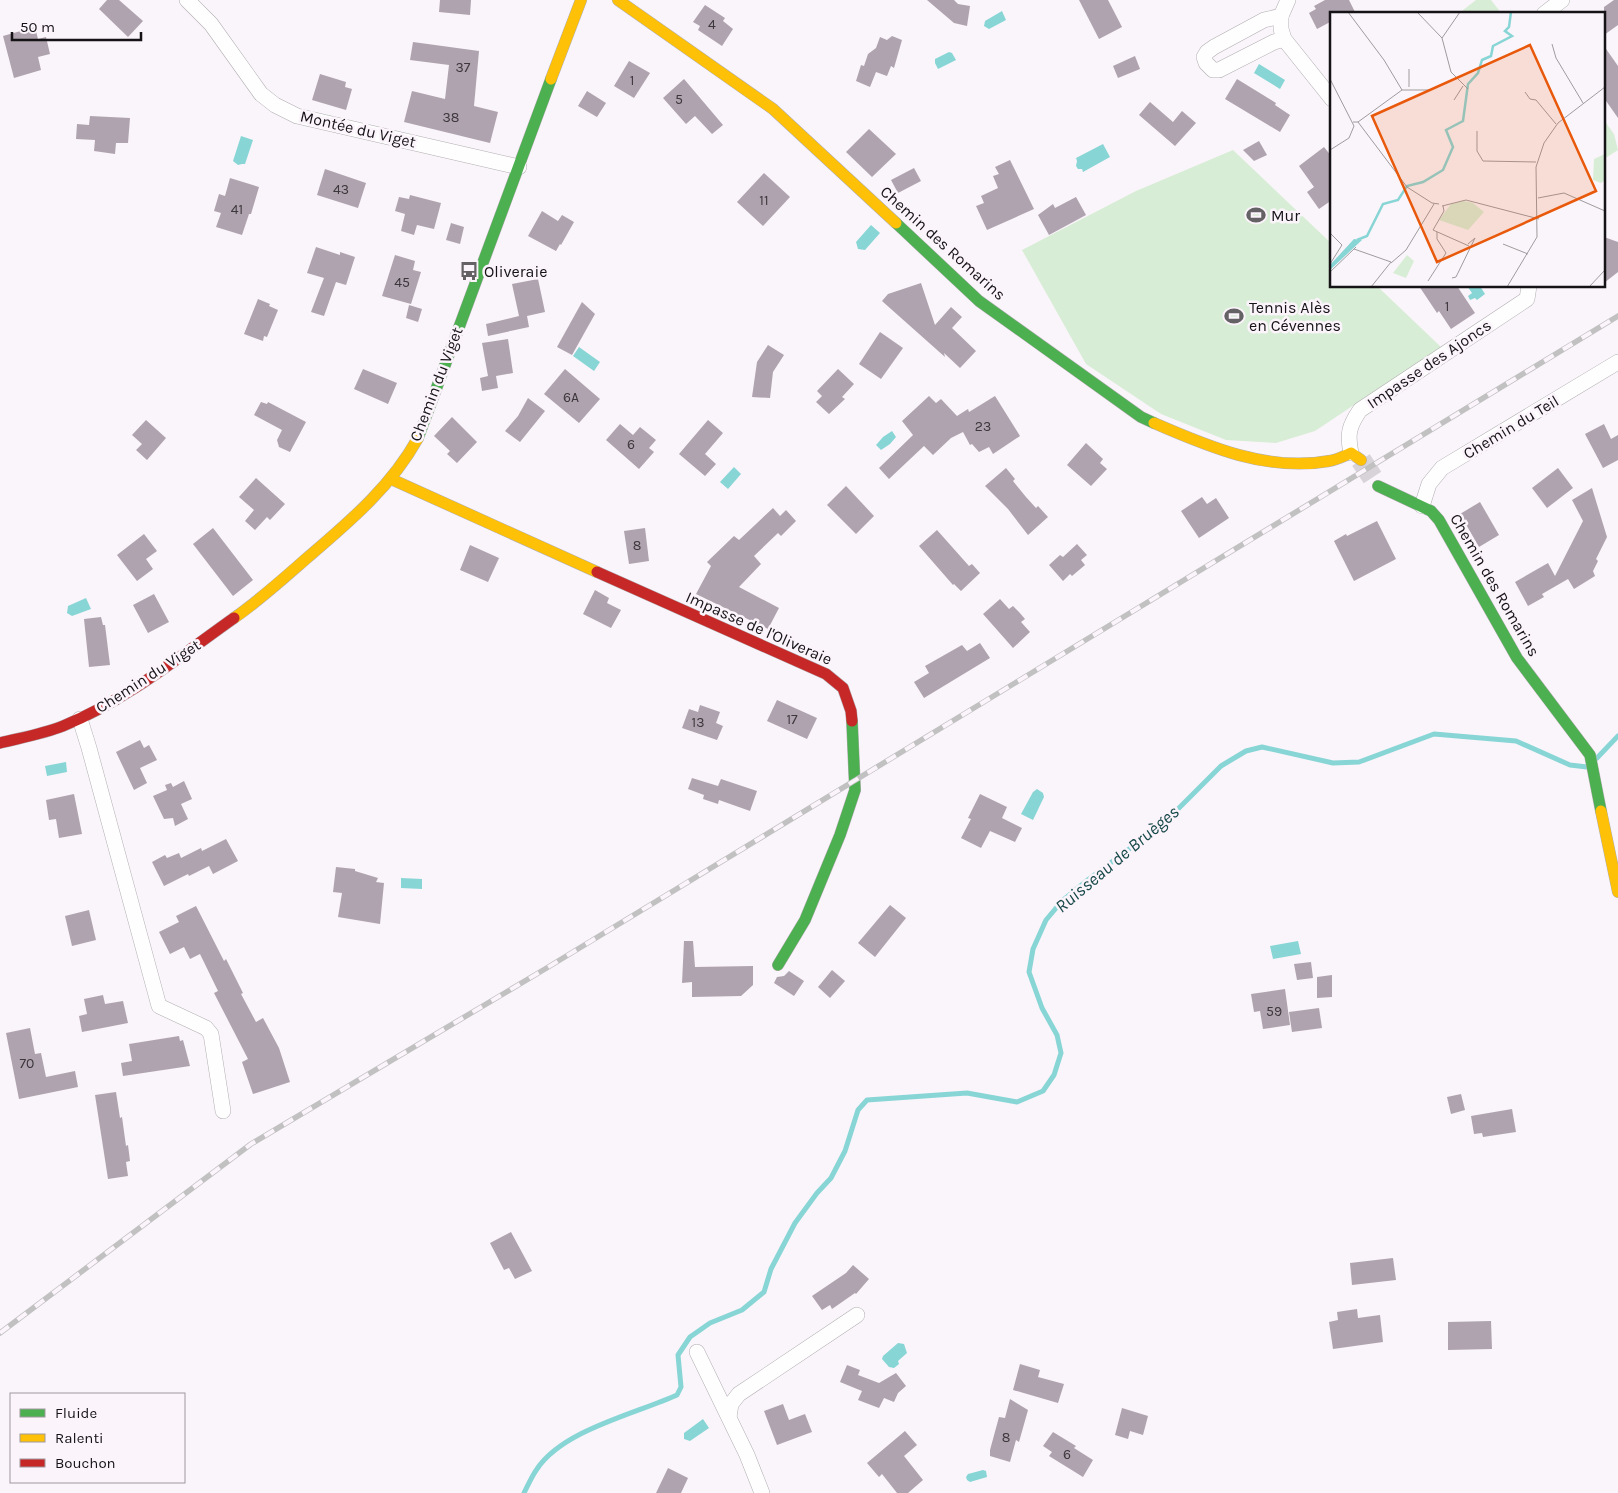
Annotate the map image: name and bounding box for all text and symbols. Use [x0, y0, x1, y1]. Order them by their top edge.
scale bar [12, 10, 141, 42]
inset map [1330, 12, 1606, 288]
house number: 4 [708, 16, 716, 33]
text: 50 m [20, 18, 55, 36]
house number: 37 [456, 59, 471, 76]
house number: 1 [630, 72, 634, 89]
house number: 5 [675, 91, 683, 108]
street label: Montée du Viget [298, 106, 418, 152]
house number: 38 [443, 109, 459, 126]
house number: 43 [333, 181, 349, 198]
street label: Chemin des Romarins [877, 182, 1009, 304]
house number: 11 [759, 192, 769, 209]
house number: 41 [231, 201, 243, 218]
sports icon: Mur [1245, 204, 1267, 226]
place label: Mur [1271, 206, 1300, 225]
bus stop icon: Oliveraie [458, 260, 480, 282]
place label: Oliveraie [484, 262, 547, 281]
house number: 45 [394, 274, 410, 291]
place label: Tennis Alès en Cévennes [1249, 298, 1341, 335]
house number: 1 [1445, 298, 1449, 315]
sports icon: Tennis Alès en Cévennes [1223, 305, 1245, 327]
street label: Impasse des Ajoncs [1363, 315, 1495, 413]
street label: Chemin du Viget [405, 324, 467, 444]
house number: 6A [563, 389, 579, 406]
street label: Chemin du Teil [1460, 391, 1562, 463]
house number: 23 [975, 418, 991, 435]
house number: 6 [627, 436, 635, 453]
street label: Chemin des Romarins [1446, 510, 1544, 660]
house number: 8 [633, 537, 641, 554]
street label: Impasse de l'Oliveraie [683, 587, 835, 669]
street label: Chemin du Viget [92, 635, 204, 717]
house number: 17 [786, 711, 798, 728]
house number: 13 [692, 714, 704, 731]
water label: Ruisseau de Bruèges [1051, 801, 1183, 917]
house number: 59 [1266, 1003, 1282, 1020]
house number: 70 [20, 1055, 34, 1072]
legend [10, 1393, 185, 1483]
text: Fluide [55, 1404, 97, 1422]
text: Ralenti [55, 1429, 104, 1447]
house number: 8 [1002, 1429, 1010, 1446]
house number: 6 [1063, 1446, 1071, 1463]
text: Bouchon [55, 1454, 116, 1472]

